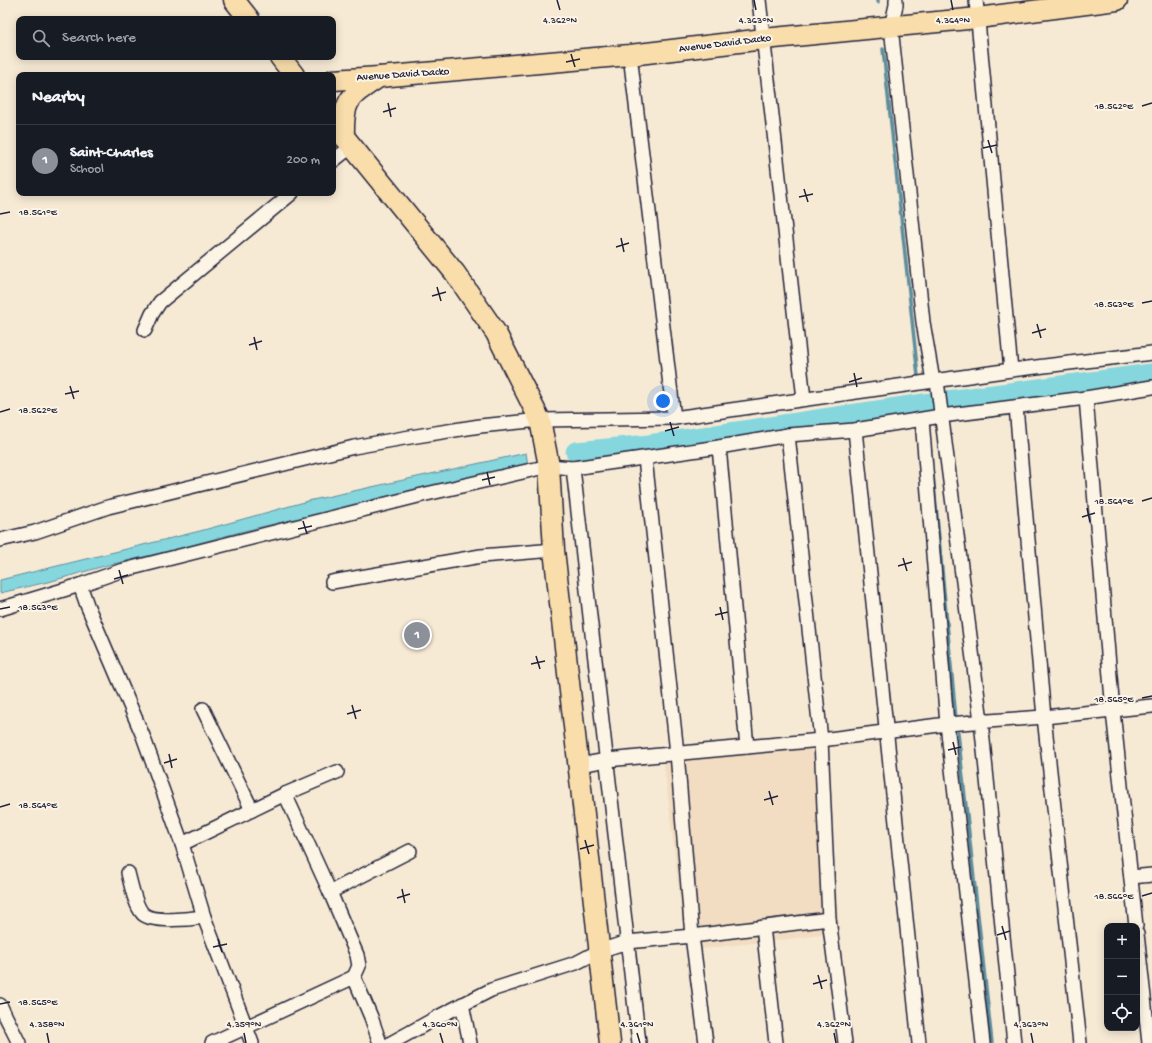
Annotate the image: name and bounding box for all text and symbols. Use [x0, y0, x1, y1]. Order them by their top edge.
text: 4.362°N [543, 15, 578, 27]
text: 4.363°N [739, 15, 774, 27]
text: 4.364°N [936, 15, 970, 27]
search box [16, 16, 336, 60]
icon: search [30, 27, 52, 49]
text: Search here [62, 29, 136, 47]
street label: Avenue David Dacko [678, 32, 772, 56]
street label: Avenue David Dacko [356, 66, 450, 84]
text: Nearby [32, 88, 85, 108]
text: 18.562°E [1094, 101, 1134, 113]
text: Saint-Charles [70, 144, 153, 162]
text: 1 [42, 153, 48, 168]
text: 200 m [287, 153, 320, 168]
text: School [70, 162, 104, 177]
text: 18.561°E [18, 207, 58, 219]
text: 18.563°E [1094, 299, 1134, 311]
your location [653, 391, 673, 411]
text: 18.562°E [18, 405, 58, 417]
text: 18.564°E [1094, 496, 1134, 508]
text: 18.563°E [18, 602, 58, 614]
pin: 1 [404, 620, 430, 650]
text: 18.565°E [1094, 694, 1134, 706]
text: 18.564°E [18, 800, 58, 812]
text: 18.566°E [1094, 891, 1134, 903]
map controls [1104, 923, 1140, 1031]
button: + [1104, 923, 1140, 959]
button: − [1104, 959, 1140, 995]
button: locate [1104, 995, 1140, 1031]
text: 18.565°E [18, 997, 58, 1009]
text: 4.358°N [30, 1019, 65, 1031]
text: 4.359°N [227, 1019, 262, 1031]
text: 4.360°N [423, 1019, 458, 1031]
text: 4.361°N [620, 1019, 654, 1031]
text: 4.362°N [817, 1019, 852, 1031]
text: 4.363°N [1014, 1019, 1049, 1031]

